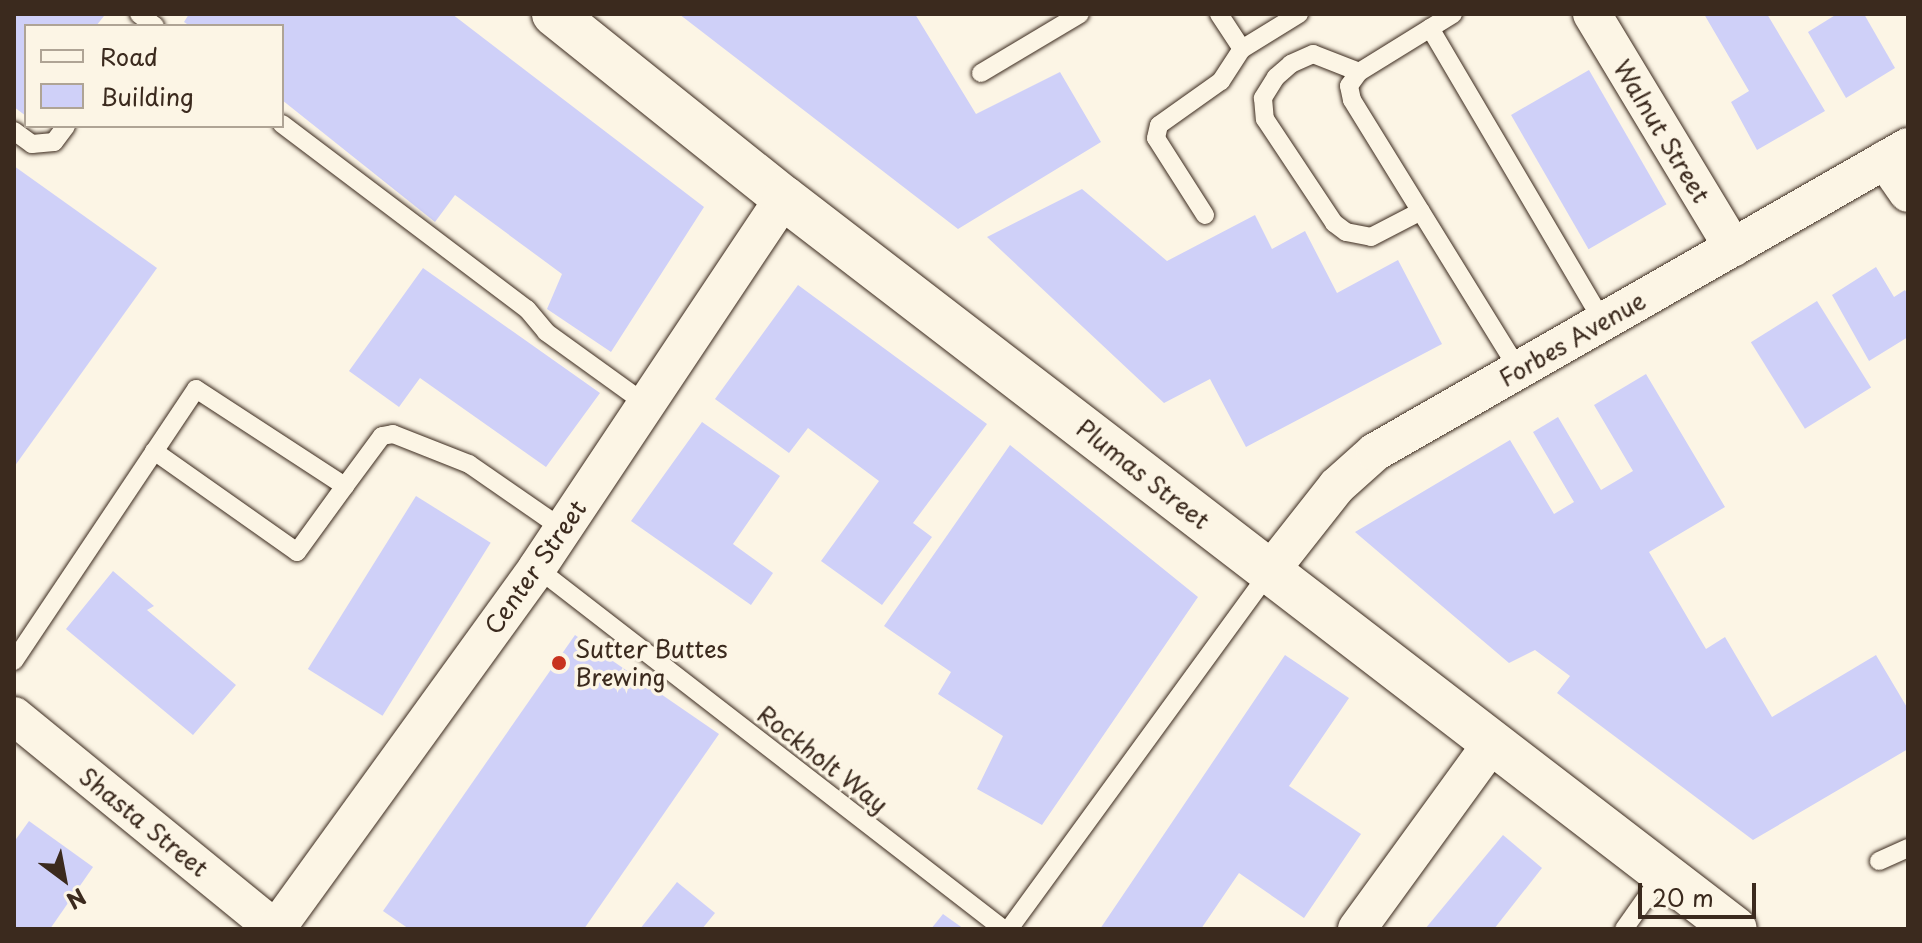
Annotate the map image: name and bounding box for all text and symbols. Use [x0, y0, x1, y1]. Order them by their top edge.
legend [24, 24, 284, 128]
text: Road [100, 38, 158, 74]
street label: Walnut Street [1608, 55, 1716, 207]
text: Building [100, 78, 194, 114]
street label: Forbes Avenue [1493, 285, 1651, 393]
street label: Plumas Street [1070, 413, 1216, 535]
street label: Center Street [478, 494, 592, 640]
place label: Sutter Buttes Brewing [575, 635, 728, 691]
marker: Sutter Buttes Brewing [550, 654, 568, 672]
street label: Rockholt Way [752, 699, 894, 819]
street label: Shasta Street [73, 761, 215, 883]
north arrow [24, 839, 104, 919]
scale bar [1642, 867, 1760, 917]
text: 20 m [1652, 879, 1714, 915]
text: N [61, 881, 93, 918]

